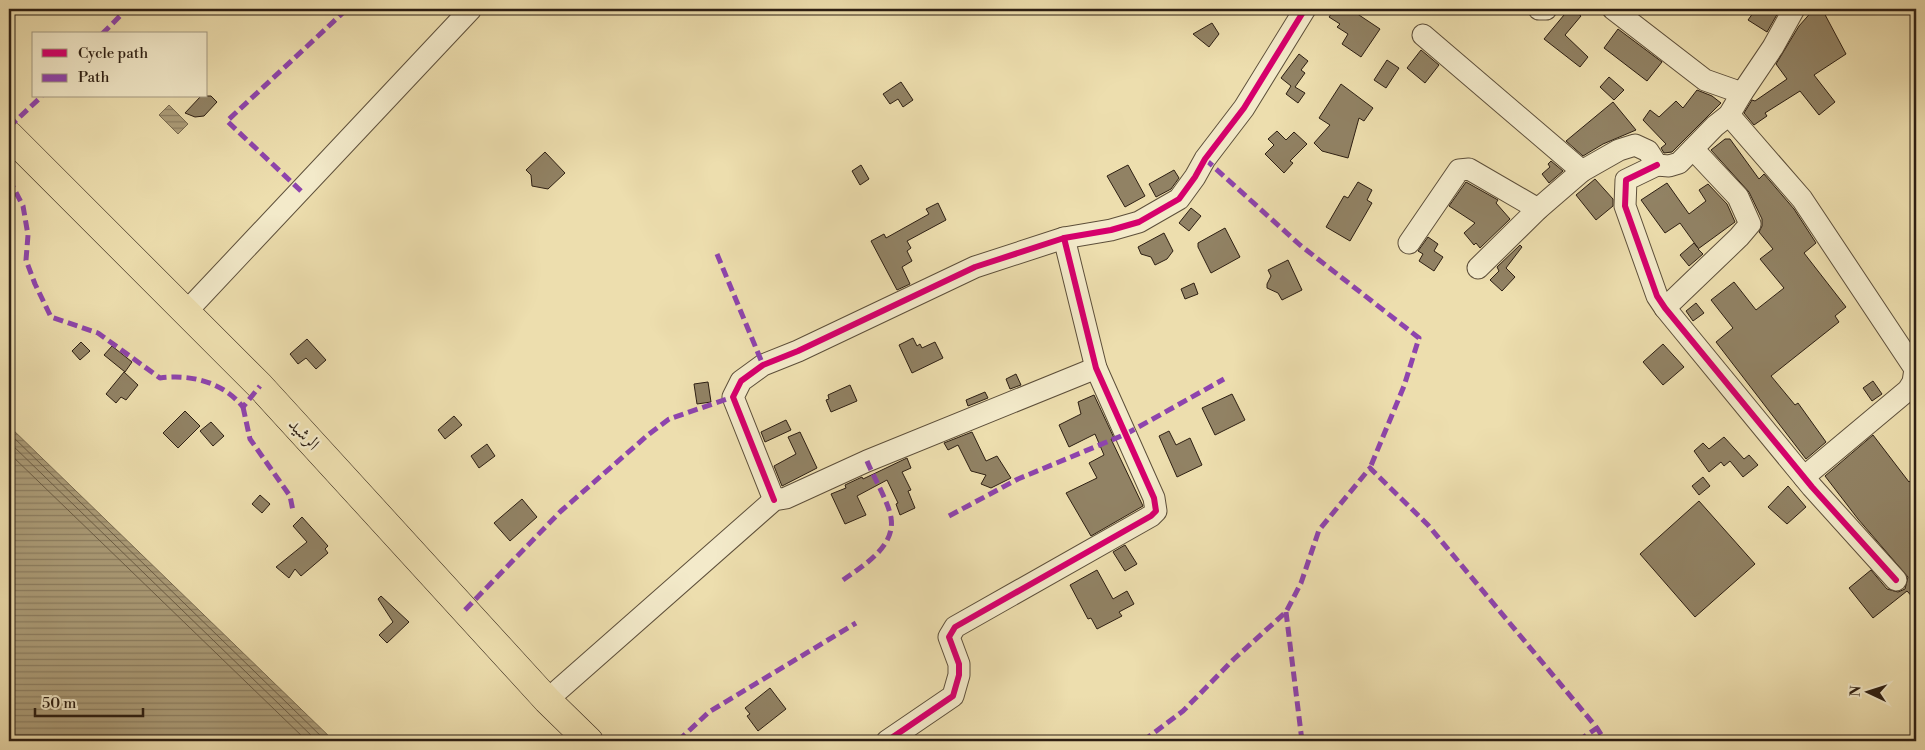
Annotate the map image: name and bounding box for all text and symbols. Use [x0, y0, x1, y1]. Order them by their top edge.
legend [32, 32, 208, 98]
text: Cycle path [78, 44, 148, 63]
text: Path [78, 68, 110, 87]
street label: الرشيد [283, 413, 324, 455]
north arrow [1842, 668, 1892, 718]
scale bar [35, 685, 142, 717]
text: N [1847, 685, 1865, 697]
text: 50 m [42, 694, 76, 713]

